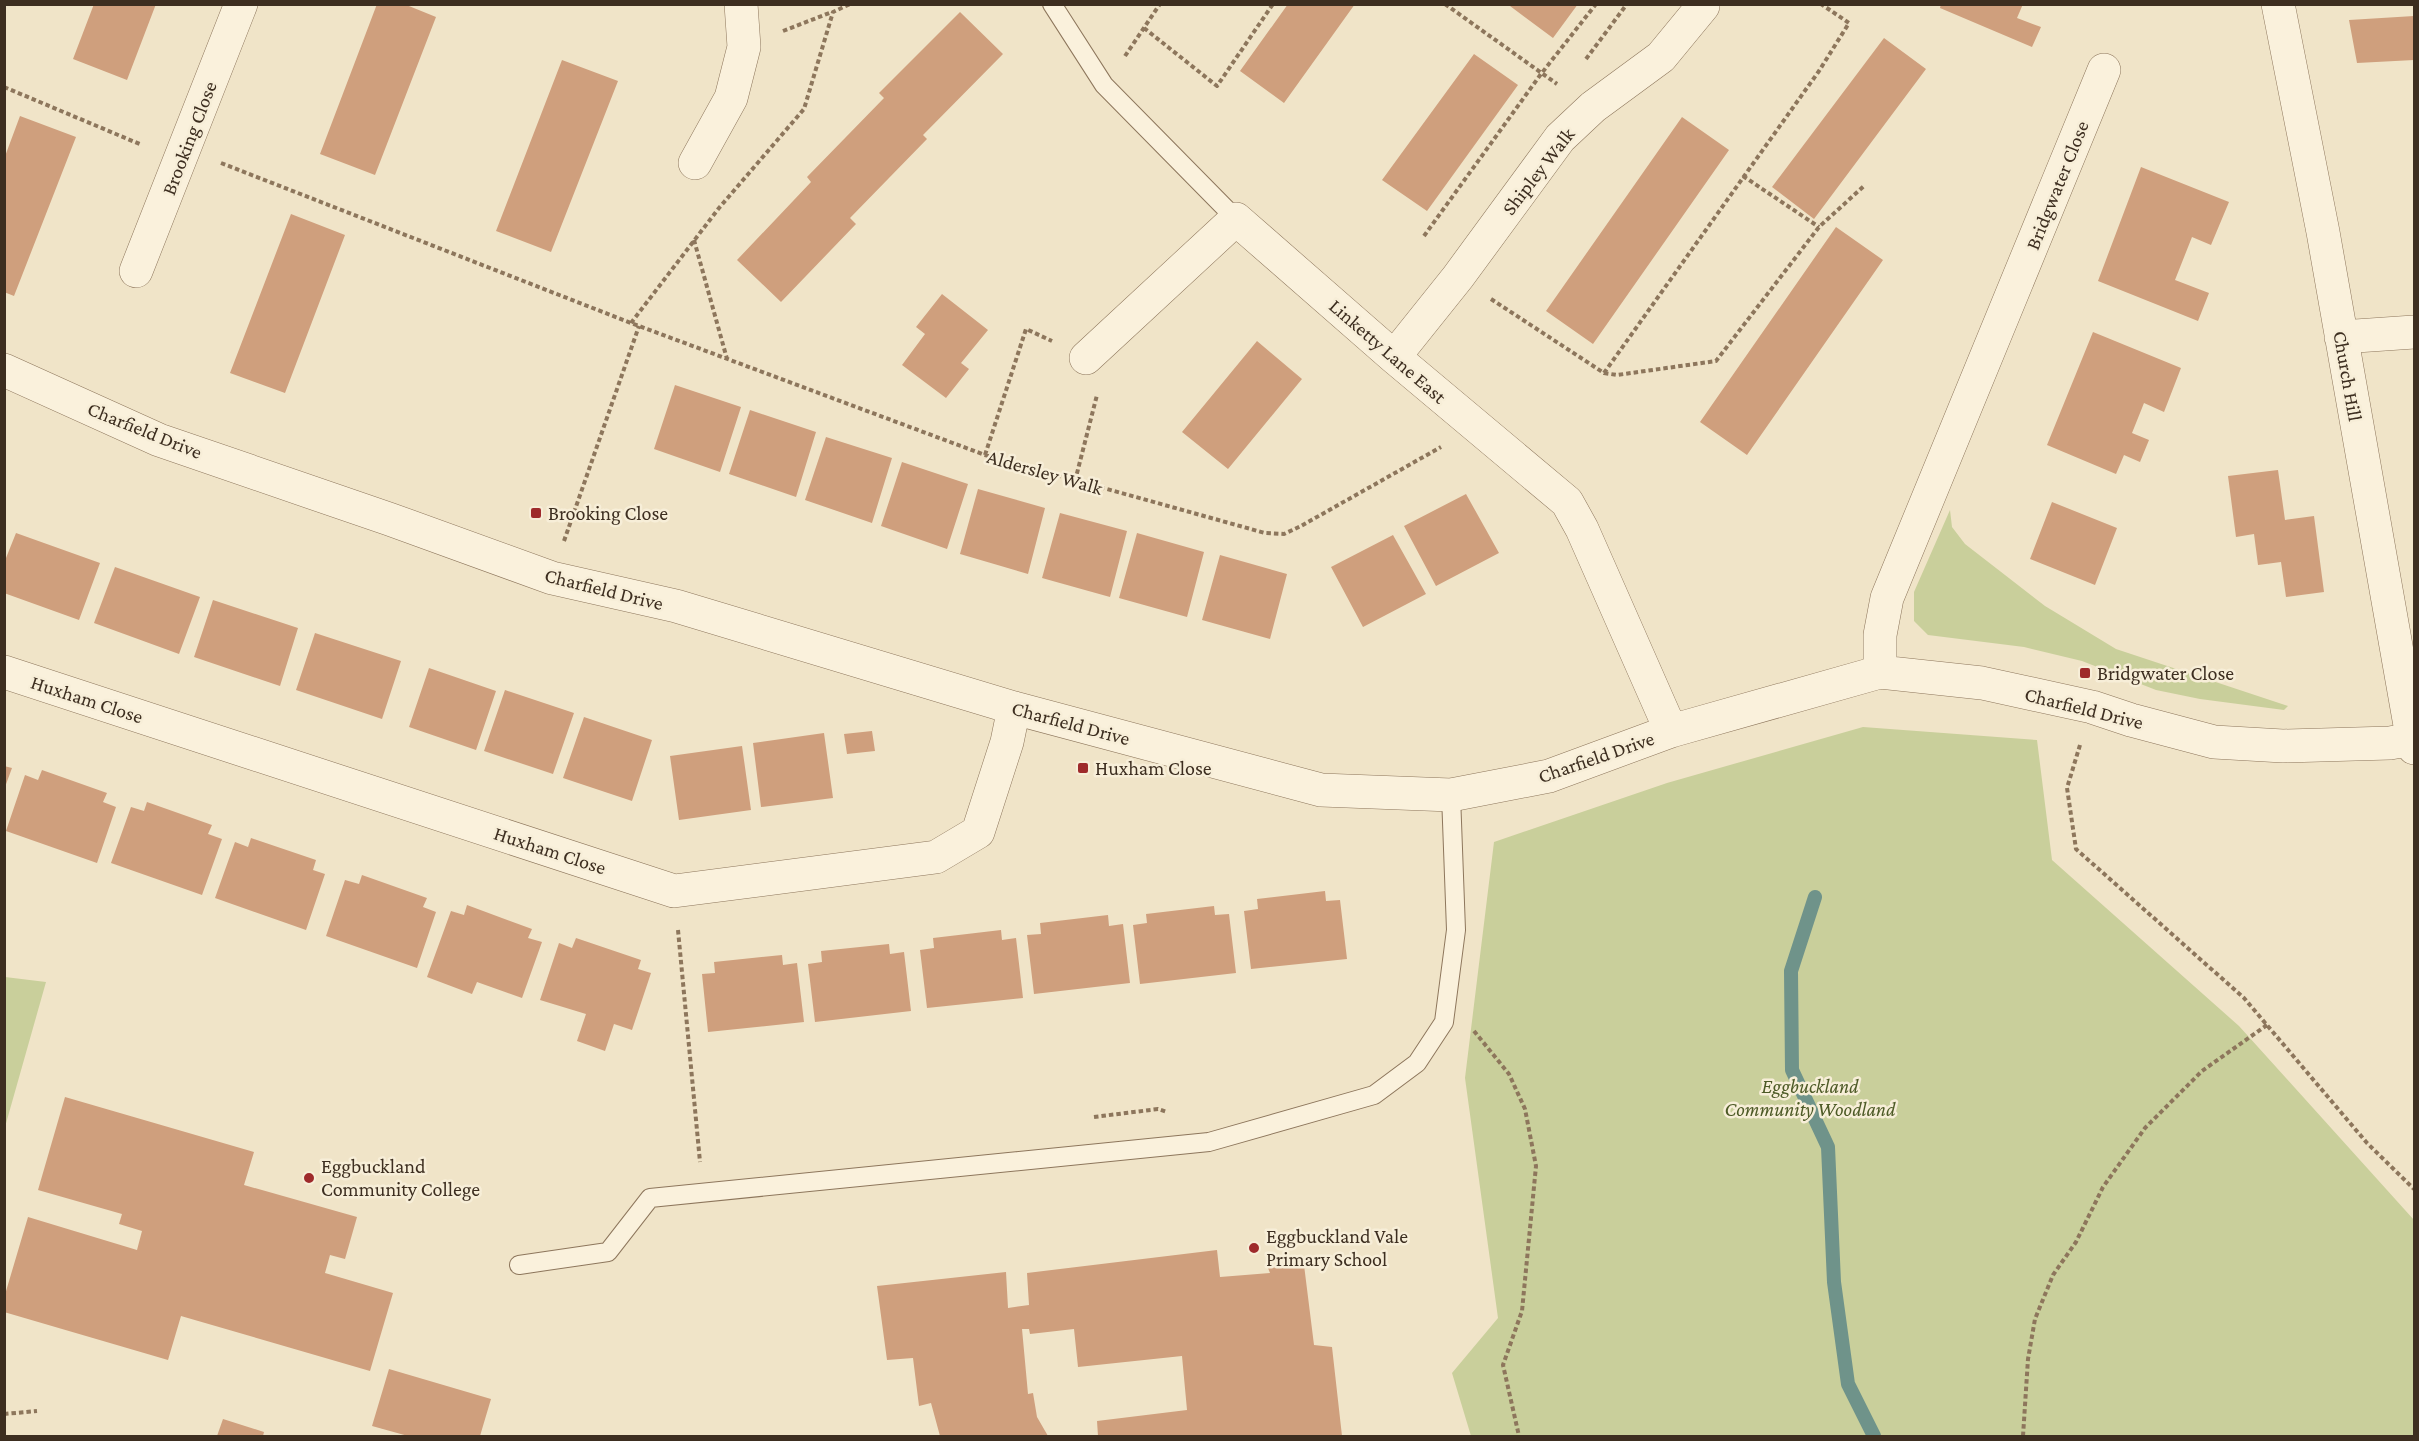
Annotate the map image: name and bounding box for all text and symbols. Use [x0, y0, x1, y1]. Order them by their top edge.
street label: Brooking Close [157, 78, 222, 198]
street label: Bridgwater Close [2021, 117, 2094, 253]
street label: Shipley Walk [1497, 123, 1580, 219]
street label: Linketty Lane East [1325, 294, 1451, 409]
street label: Church Hill [2329, 329, 2367, 423]
street label: Charfield Drive [85, 397, 206, 463]
street label: Aldersley Walk [984, 445, 1106, 500]
place label: Brooking Close [548, 502, 668, 525]
marker: Brooking Close [529, 506, 543, 520]
street label: Charfield Drive [542, 564, 666, 614]
place label: Bridgwater Close [2097, 662, 2234, 685]
marker: Bridgwater Close [2078, 666, 2092, 680]
street label: Huxham Close [28, 671, 146, 728]
street label: Charfield Drive [2022, 683, 2146, 733]
street label: Charfield Drive [1010, 697, 1133, 749]
street label: Charfield Drive [1535, 727, 1657, 787]
place label: Huxham Close [1095, 757, 1212, 779]
marker: Huxham Close [1076, 761, 1090, 775]
street label: Huxham Close [491, 822, 609, 879]
park label: Eggbuckland Community Woodland [1725, 1075, 1896, 1121]
place label: Eggbuckland Community College [321, 1155, 480, 1201]
marker: Eggbuckland Community College [302, 1171, 316, 1185]
place label: Eggbuckland Vale Primary School [1266, 1225, 1408, 1271]
marker: Eggbuckland Vale Primary School [1247, 1241, 1261, 1255]

